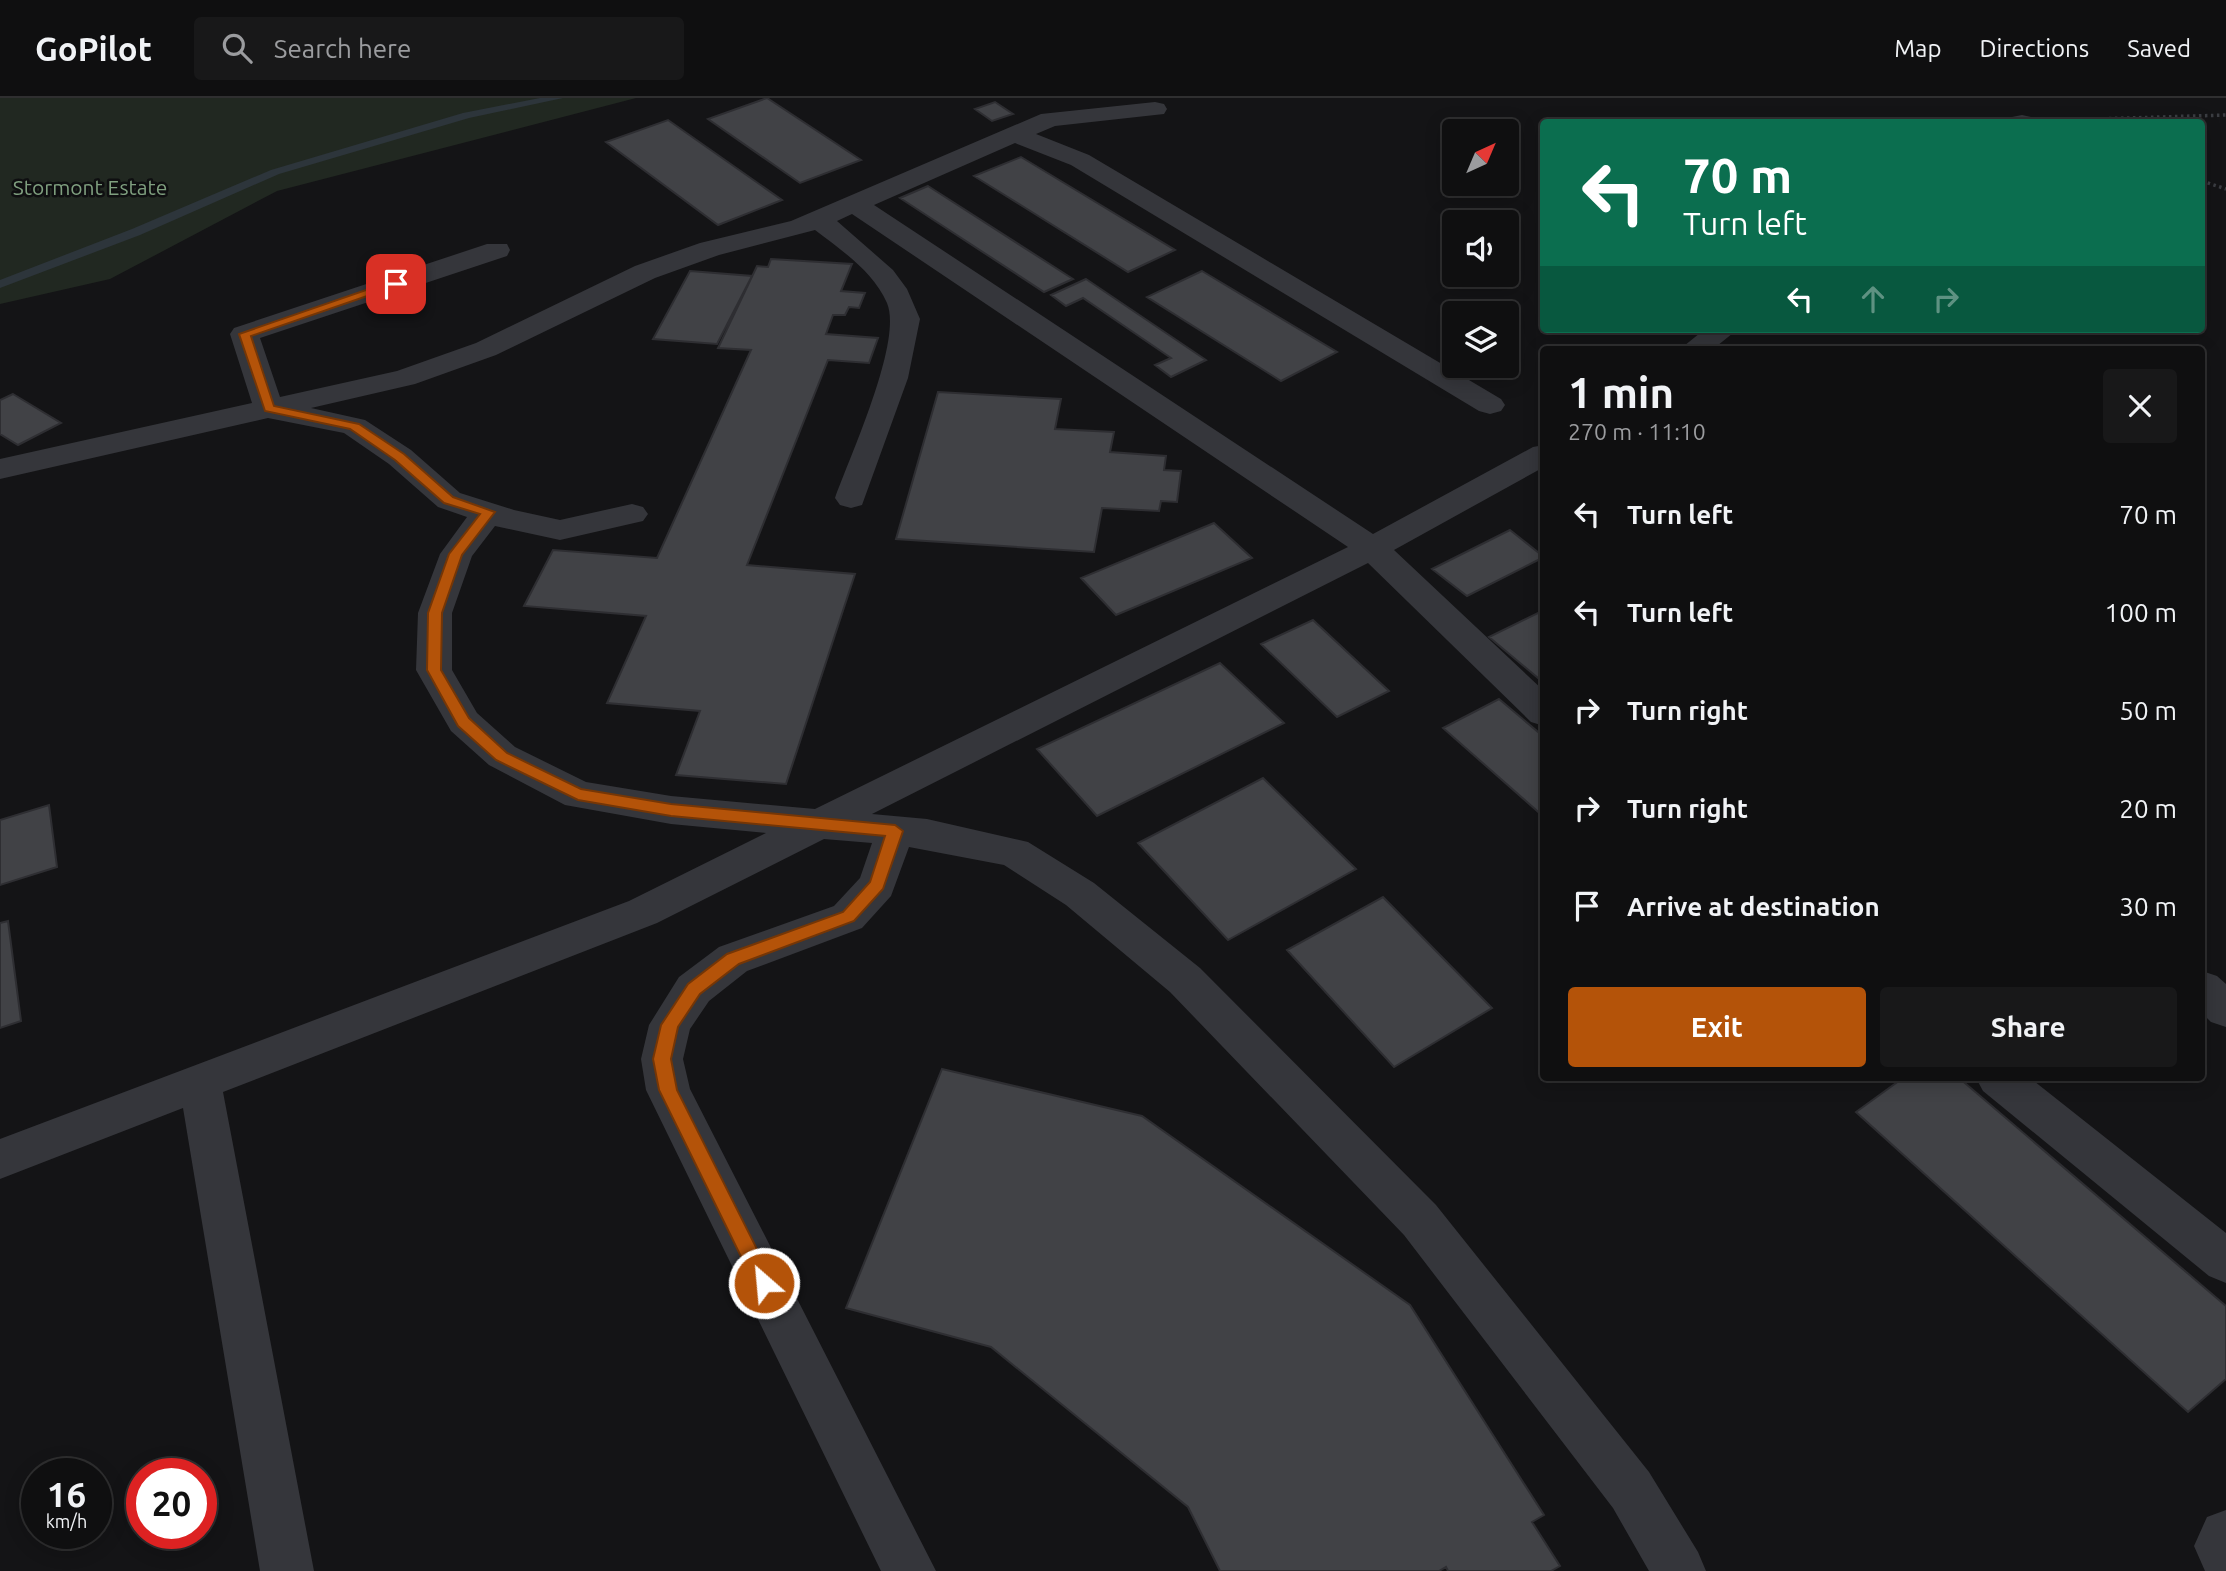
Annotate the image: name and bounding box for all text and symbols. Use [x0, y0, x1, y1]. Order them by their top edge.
search box [194, 17, 684, 80]
icon: search [218, 29, 256, 67]
text: GoPilot [35, 30, 152, 67]
text: Search here [274, 34, 411, 63]
text: Map [1894, 35, 1941, 62]
text: Directions [1979, 35, 2089, 62]
text: Saved [2127, 35, 2191, 62]
north arrow [1442, 119, 1519, 196]
map controls [1442, 119, 1519, 378]
icon: left [1568, 147, 1659, 238]
text: 70 m [1683, 147, 1792, 202]
park label: Stormont Estate [13, 175, 167, 199]
text: Turn left [1683, 205, 1807, 241]
button: sound [1442, 210, 1519, 287]
pin [366, 254, 426, 314]
icon: arrive [377, 265, 415, 303]
icon: left [1781, 280, 1819, 318]
icon: ahead [1854, 280, 1892, 318]
icon: right [1927, 280, 1965, 318]
button: layers [1442, 301, 1519, 378]
text: 1 min [1568, 369, 1674, 416]
button: close [2103, 369, 2177, 443]
text: 270 m · 11:10 [1568, 419, 1706, 444]
icon: left [1568, 495, 1606, 533]
text: Turn left [1627, 500, 1733, 529]
text: 70 m [2119, 500, 2177, 529]
icon: left [1568, 593, 1606, 631]
text: Turn left [1627, 598, 1733, 627]
text: 100 m [2105, 598, 2177, 627]
icon: right [1568, 691, 1606, 729]
text: Turn right [1627, 696, 1748, 725]
text: 50 m [2119, 696, 2177, 725]
icon: right [1568, 789, 1606, 827]
text: Turn right [1627, 794, 1748, 823]
text: 20 m [2119, 794, 2177, 823]
icon: arrive [1568, 887, 1606, 925]
text: Arrive at destination [1627, 892, 1880, 921]
text: 30 m [2119, 892, 2177, 921]
button: Exit [1568, 987, 1866, 1067]
button: Share [1880, 987, 2177, 1067]
position arrow [727, 1246, 801, 1320]
speed limit sign: 20 [126, 1458, 217, 1549]
text: 16 [47, 1474, 86, 1514]
text: km/h [46, 1511, 87, 1531]

